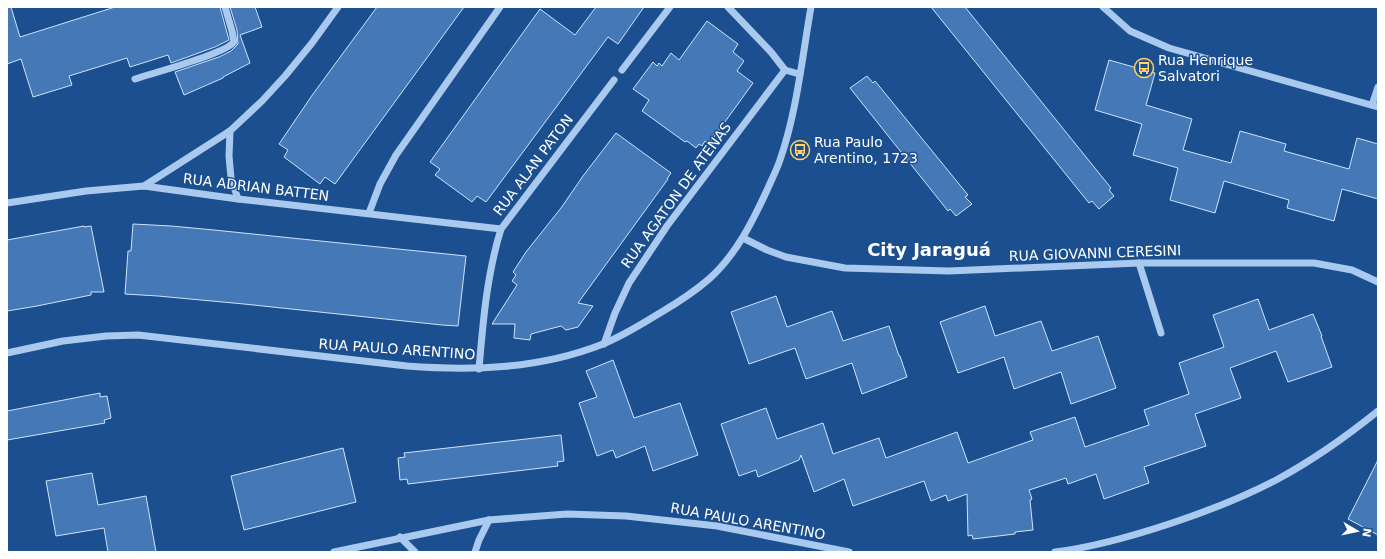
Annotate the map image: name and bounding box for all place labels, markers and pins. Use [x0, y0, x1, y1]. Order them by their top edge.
place label: Rua Henrique Salvatori [1158, 52, 1253, 84]
bus stop icon: Rua Henrique Salvatori [1133, 57, 1155, 79]
place label: Rua Paulo Arentino, 1723 [814, 134, 918, 166]
bus stop icon: Rua Paulo Arentino, 1723 [789, 139, 811, 161]

